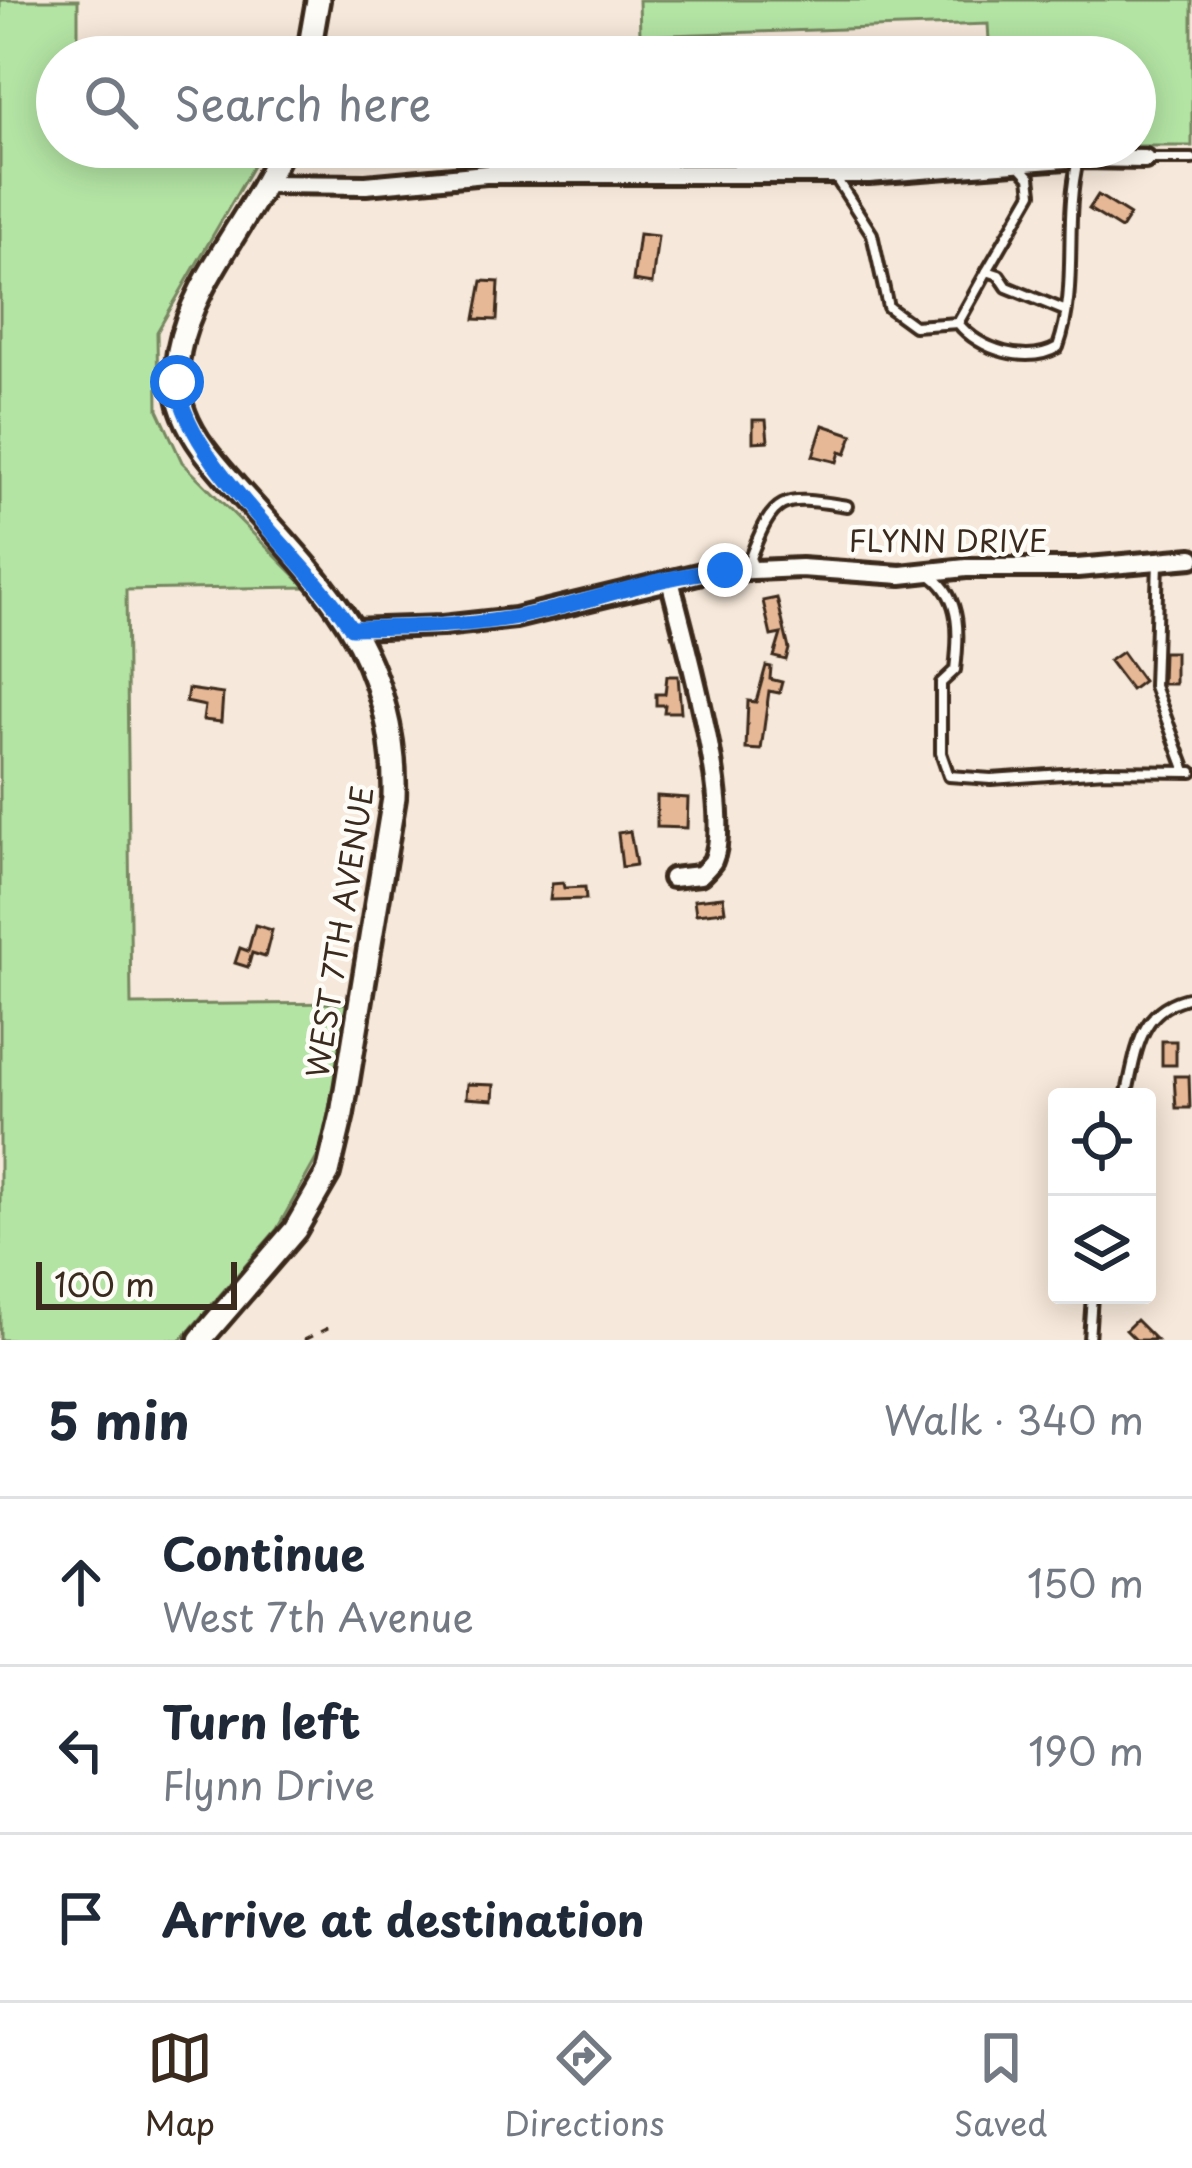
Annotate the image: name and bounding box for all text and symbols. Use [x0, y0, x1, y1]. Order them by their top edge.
search box [36, 36, 1156, 168]
text: Search here [174, 68, 431, 136]
icon: search [78, 69, 144, 135]
route start [150, 355, 204, 409]
street label: FLYNN DRIVE [848, 517, 1048, 562]
route end [698, 543, 752, 597]
street label: WEST 7TH AVENUE [293, 782, 384, 1081]
map controls [1048, 1088, 1156, 1304]
button: locate [1048, 1088, 1156, 1196]
button: layers [1048, 1196, 1156, 1304]
scale bar [36, 1256, 237, 1309]
text: 100 m [54, 1258, 155, 1308]
text: 5 min [48, 1380, 190, 1457]
text: Walk · 340 m [884, 1389, 1144, 1448]
text: Continue [162, 1518, 365, 1586]
icon: ahead [48, 1549, 114, 1615]
text: 150 m [1027, 1552, 1144, 1611]
text: West 7th Avenue [162, 1586, 474, 1645]
text: Turn left [162, 1686, 361, 1754]
icon: left [48, 1717, 114, 1783]
text: 190 m [1028, 1720, 1144, 1779]
text: Flynn Drive [162, 1754, 375, 1813]
text: Arrive at destination [162, 1884, 645, 1952]
icon: arrive [48, 1885, 114, 1951]
tab: Map [145, 2025, 215, 2147]
tab: Directions [504, 2025, 665, 2147]
tab: Saved [954, 2025, 1047, 2147]

